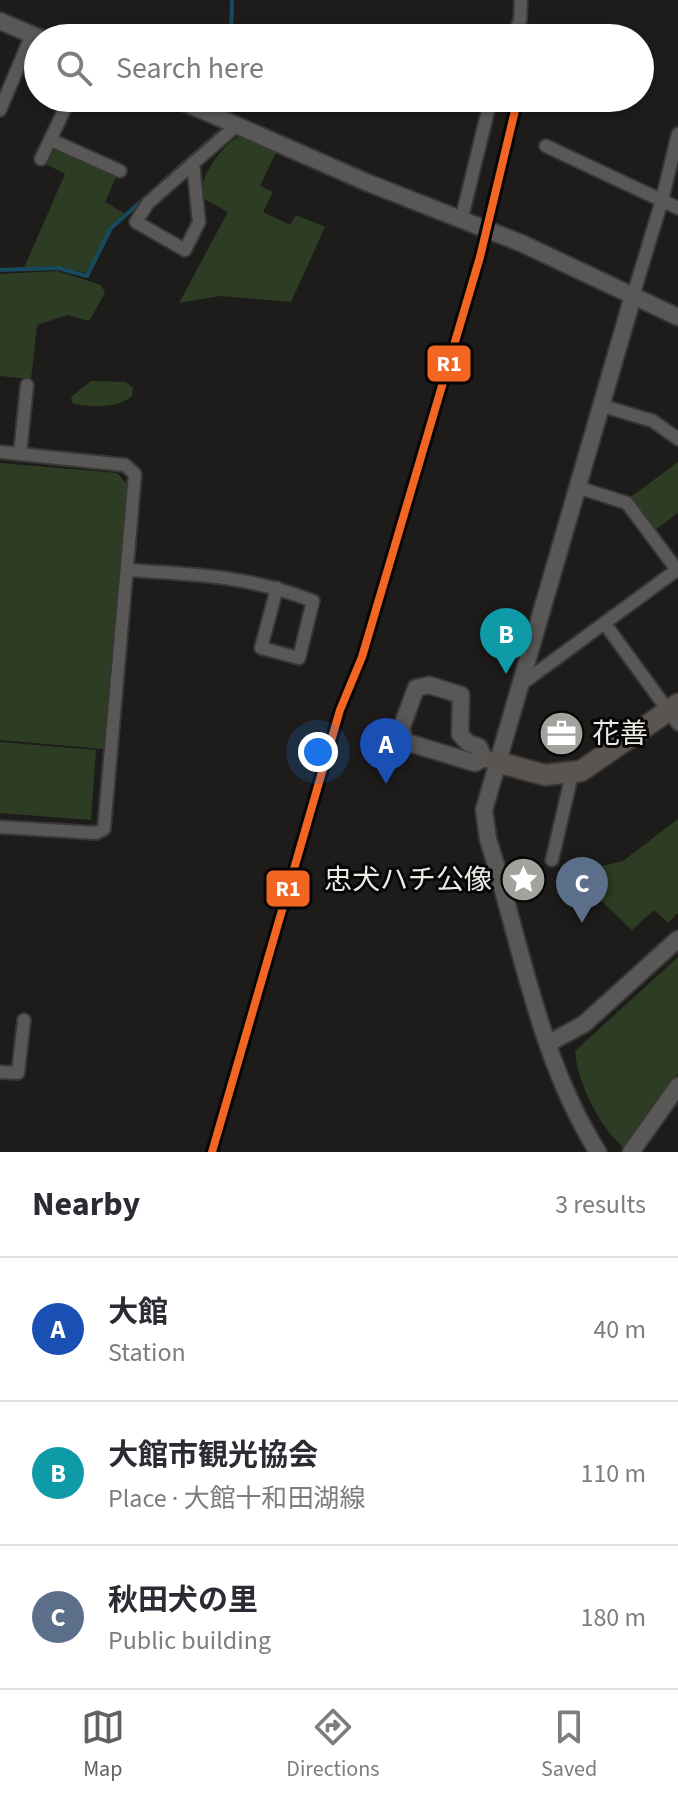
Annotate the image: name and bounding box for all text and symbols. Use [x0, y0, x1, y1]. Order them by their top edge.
search box [24, 24, 654, 112]
icon: search [52, 46, 96, 90]
text: Search here [116, 47, 264, 90]
line badge: R1 [426, 344, 472, 383]
text: R1 [436, 348, 462, 380]
pin: B [480, 608, 532, 674]
office icon: 花善 [537, 709, 585, 757]
place label: 花善 [592, 714, 648, 754]
pin: A [360, 718, 412, 784]
your location [298, 732, 338, 772]
place icon: 忠犬ハチ公像 [499, 855, 547, 903]
pin: C [556, 857, 608, 923]
place label: 忠犬ハチ公像 [324, 860, 492, 900]
line badge: R1 [265, 869, 311, 908]
text: R1 [275, 873, 301, 905]
text: Nearby [32, 1180, 140, 1229]
text: 3 results [555, 1186, 646, 1223]
text: 大館 [108, 1291, 168, 1334]
text: A [51, 1311, 65, 1348]
text: 40 m [593, 1311, 646, 1348]
text: Station [108, 1334, 186, 1371]
text: 大館市観光協会 [108, 1434, 318, 1477]
text: B [50, 1455, 66, 1492]
text: 110 m [580, 1455, 646, 1492]
text: Place · 大館十和田湖線 [108, 1480, 366, 1517]
text: 秋田犬の里 [108, 1579, 258, 1622]
text: C [50, 1599, 66, 1636]
text: 180 m [580, 1599, 646, 1636]
text: Public building [108, 1622, 271, 1659]
tab: Map [81, 1705, 125, 1785]
tab: Directions [286, 1705, 379, 1785]
tab: Saved [541, 1705, 597, 1785]

